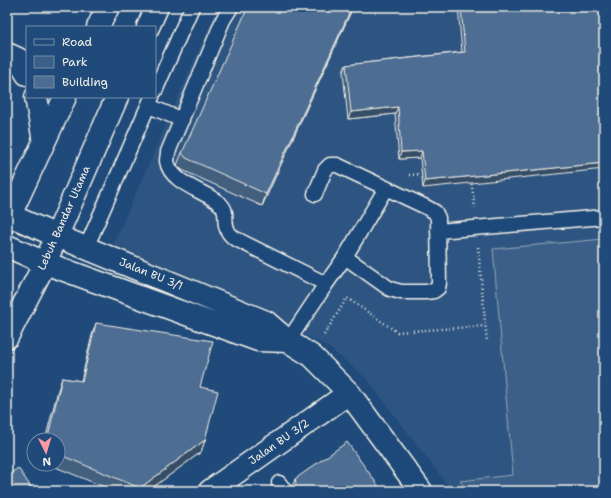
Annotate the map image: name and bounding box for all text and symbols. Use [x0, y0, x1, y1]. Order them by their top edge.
legend [26, 26, 156, 98]
text: Road [62, 34, 93, 50]
text: Park [62, 54, 88, 70]
text: Building [62, 74, 108, 90]
street label: Lebuh Bandar Utama [34, 163, 94, 273]
street label: Jalan BU 3/1 [117, 254, 185, 294]
street label: Jalan BU 3/2 [246, 416, 312, 468]
north arrow [26, 432, 66, 472]
text: N [42, 454, 52, 469]

